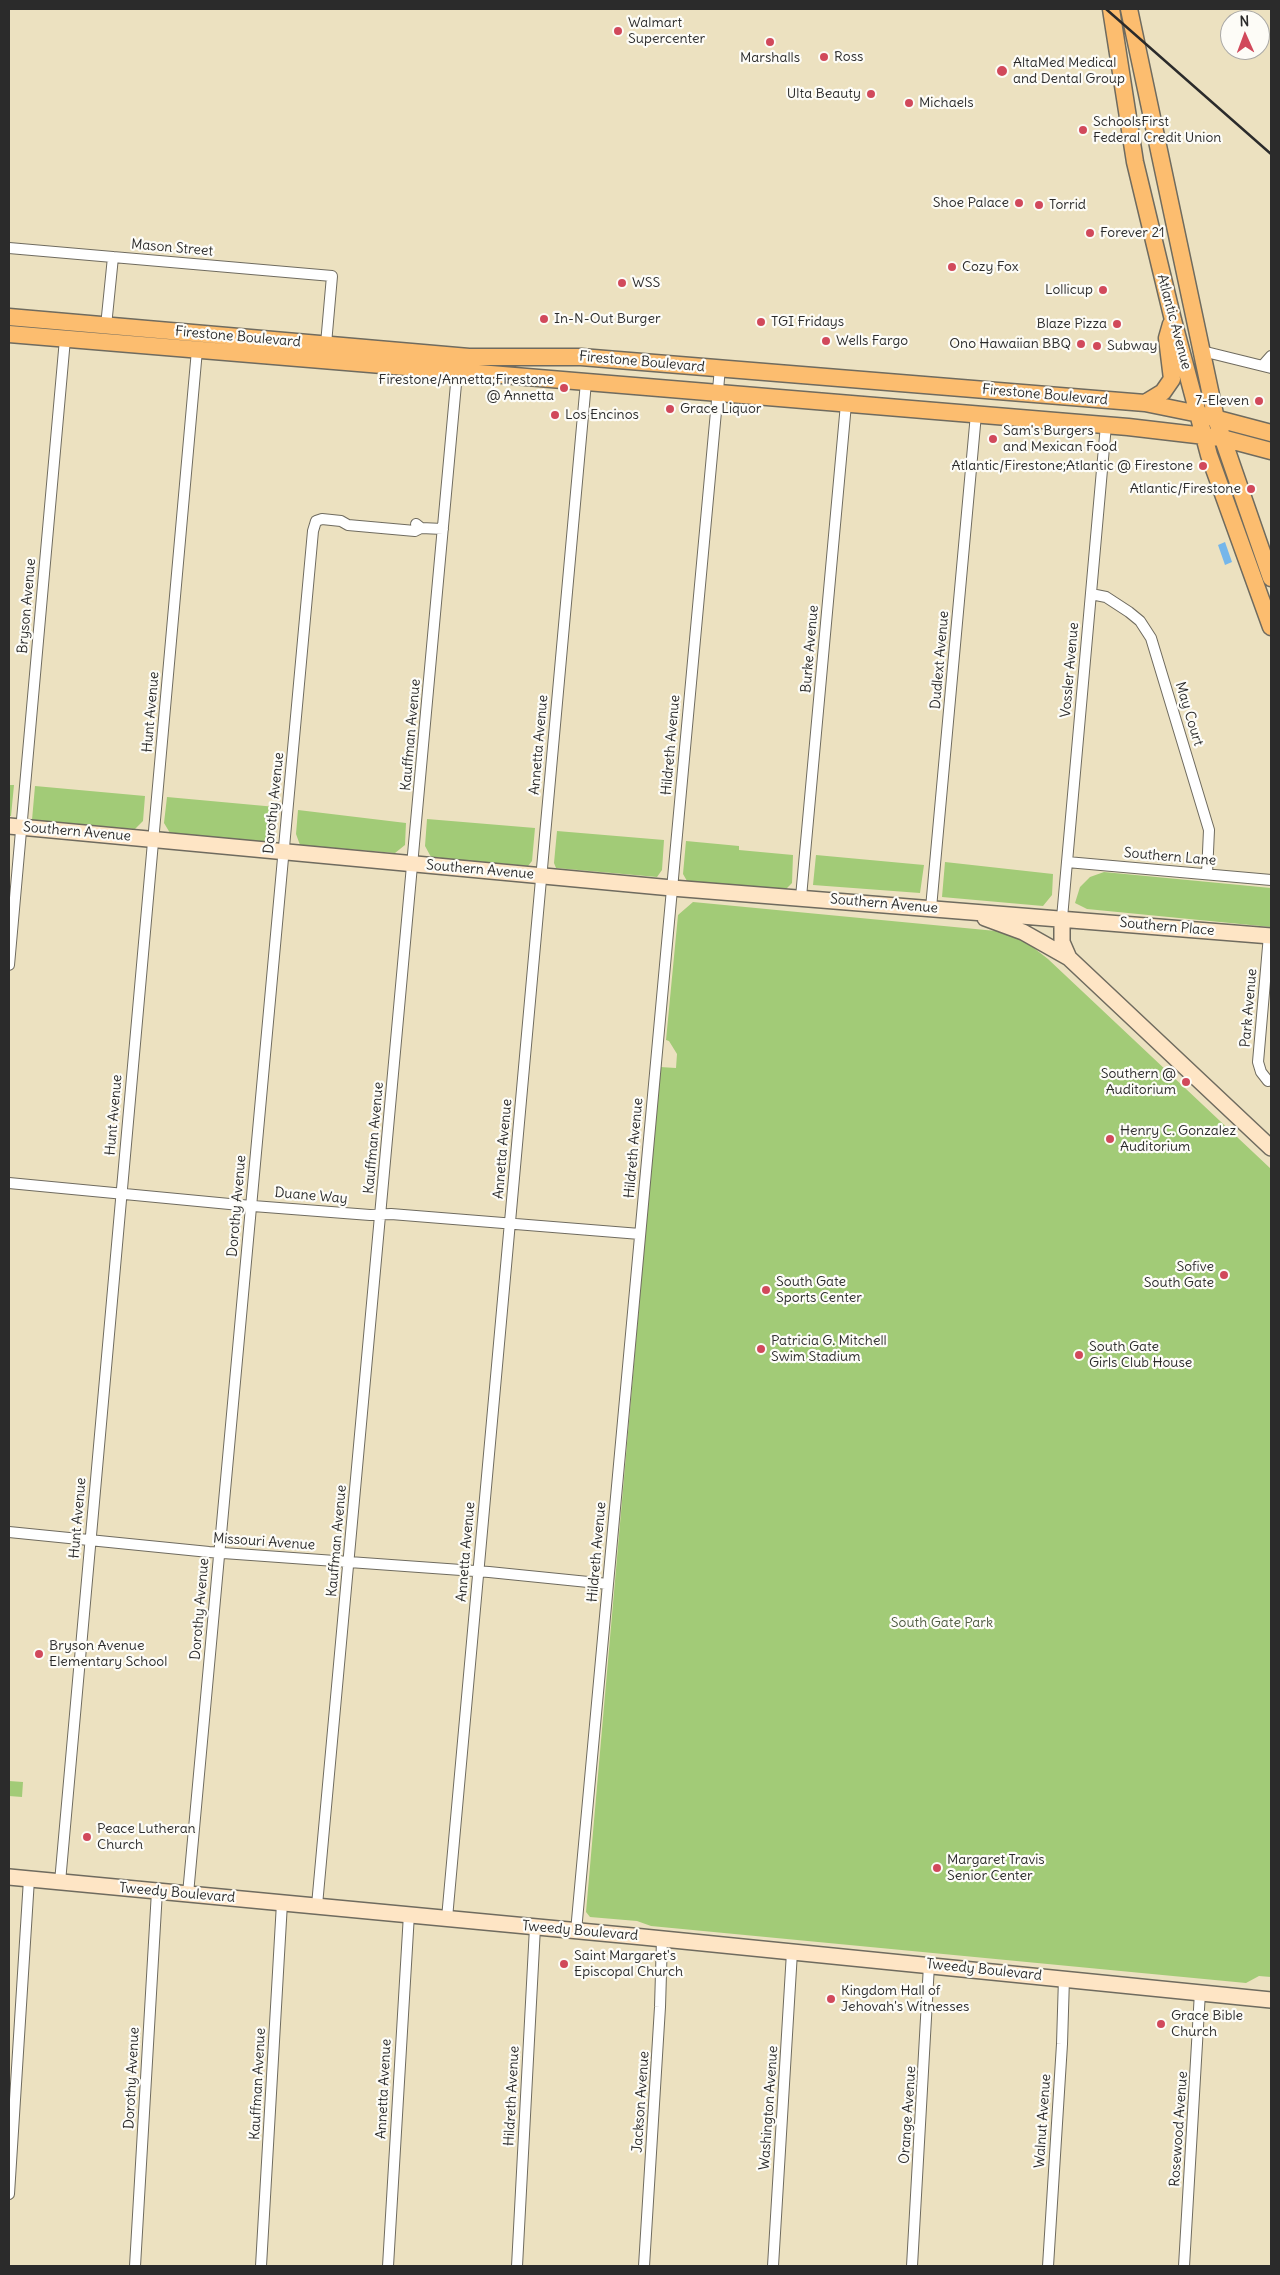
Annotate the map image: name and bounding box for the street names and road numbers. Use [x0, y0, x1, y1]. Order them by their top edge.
street label: Mason Street [130, 236, 214, 260]
street label: Atlantic Avenue [1153, 273, 1195, 371]
street label: Firestone Boulevard [174, 323, 302, 351]
street label: Firestone Boulevard [578, 348, 706, 376]
street label: Firestone Boulevard [981, 381, 1109, 409]
street label: Bryson Avenue [14, 558, 40, 654]
street label: Burke Avenue [798, 604, 822, 694]
street label: Dudlext Avenue [927, 610, 953, 710]
street label: Vossler Avenue [1057, 622, 1083, 718]
street label: Hunt Avenue [139, 671, 163, 753]
street label: Kauffman Avenue [398, 678, 424, 792]
street label: May Court [1171, 680, 1207, 748]
street label: Annetta Avenue [526, 694, 552, 796]
street label: Hildreth Avenue [658, 694, 684, 796]
street label: Dorothy Avenue [260, 751, 288, 855]
street label: Southern Avenue [22, 819, 132, 845]
street label: Southern Lane [1123, 845, 1217, 869]
street label: Southern Avenue [425, 857, 535, 883]
street label: Southern Avenue [829, 891, 939, 917]
street label: Southern Place [1119, 914, 1215, 940]
street label: Park Avenue [1237, 968, 1261, 1048]
street label: Hunt Avenue [102, 1074, 126, 1156]
street label: Kauffman Avenue [361, 1081, 387, 1195]
street label: Hildreth Avenue [621, 1097, 647, 1199]
street label: Annetta Avenue [490, 1098, 516, 1200]
street label: Dorothy Avenue [224, 1154, 250, 1258]
street label: Duane Way [274, 1184, 348, 1208]
street label: Hunt Avenue [66, 1477, 90, 1559]
street label: Kauffman Avenue [324, 1484, 350, 1598]
street label: Annetta Avenue [453, 1501, 479, 1603]
street label: Hildreth Avenue [584, 1501, 610, 1603]
street label: Missouri Avenue [212, 1530, 316, 1554]
street label: Dorothy Avenue [187, 1557, 213, 1661]
street label: Tweedy Boulevard [118, 1880, 236, 1906]
street label: Tweedy Boulevard [521, 1918, 639, 1944]
street label: Tweedy Boulevard [925, 1956, 1043, 1984]
street label: Dorothy Avenue [121, 2027, 143, 2129]
street label: Kauffman Avenue [247, 2027, 269, 2141]
street label: Annetta Avenue [373, 2038, 395, 2140]
street label: Hildreth Avenue [501, 2045, 523, 2147]
street label: Washington Avenue [756, 2045, 782, 2171]
street label: Jackson Avenue [629, 2051, 653, 2153]
street label: Orange Avenue [896, 2065, 920, 2165]
street label: Rosewood Avenue [1167, 2071, 1191, 2187]
street label: Walnut Avenue [1031, 2073, 1055, 2169]

